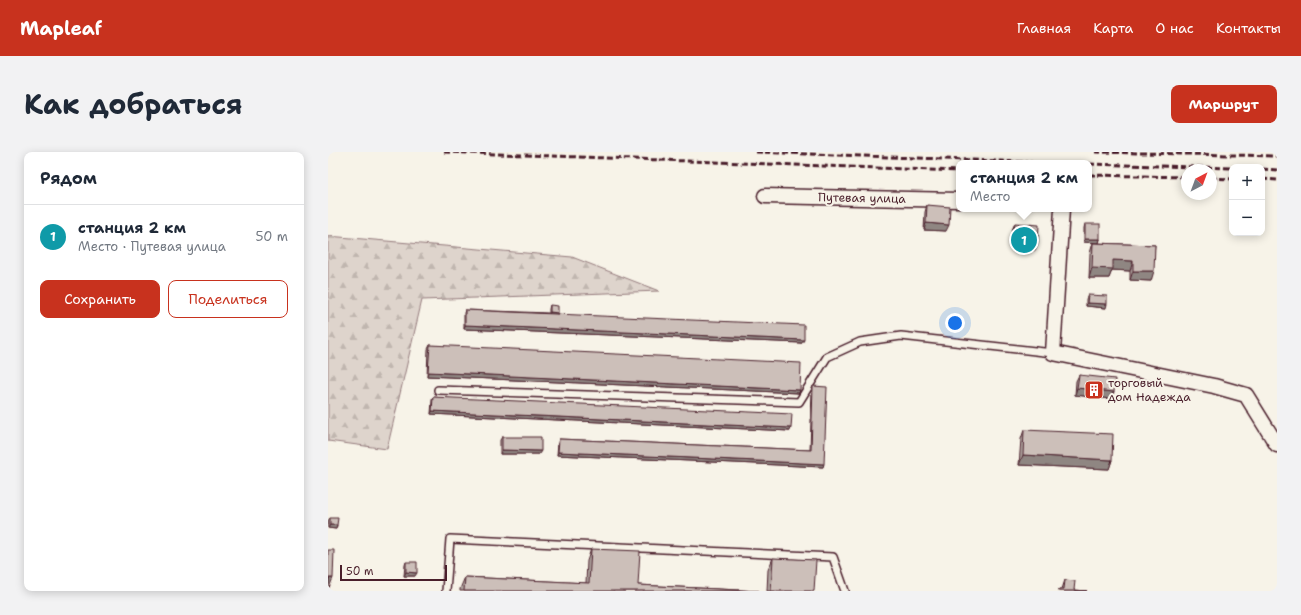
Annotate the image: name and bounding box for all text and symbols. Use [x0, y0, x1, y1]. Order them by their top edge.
text: Mapleaf [20, 16, 102, 41]
text: Главная [1017, 19, 1071, 37]
text: Карта [1093, 19, 1133, 37]
text: О нас [1155, 19, 1194, 37]
text: Контакты [1216, 19, 1281, 37]
text: Как добраться [24, 85, 243, 123]
button: Маршрут [1171, 85, 1277, 123]
popup [956, 160, 1092, 212]
north arrow [1181, 164, 1217, 200]
map controls [1229, 164, 1265, 236]
button: + [1229, 164, 1265, 200]
text: Рядом [40, 167, 97, 189]
text: станция 2 км [970, 168, 1078, 188]
text: Место [970, 188, 1010, 205]
street label: Путевая улица [818, 189, 907, 207]
button: − [1229, 200, 1265, 236]
text: станция 2 км [78, 218, 186, 238]
pin: 1 [1011, 225, 1037, 255]
text: 1 [50, 228, 56, 245]
text: 50 m [255, 228, 288, 245]
text: Место · Путевая улица [78, 238, 226, 255]
button: Сохранить [40, 280, 160, 318]
button: Поделиться [168, 280, 288, 318]
your location [945, 313, 965, 333]
place label: торговый дом Надежда [1108, 375, 1191, 405]
building icon: торговый дом Надежда [1083, 379, 1105, 401]
scale bar [340, 563, 447, 582]
text: 50 m [346, 564, 374, 579]

